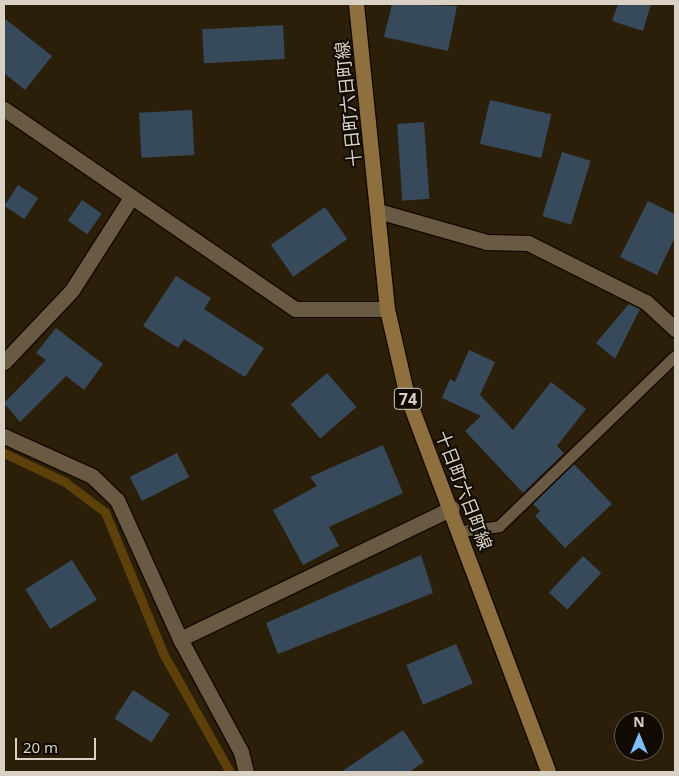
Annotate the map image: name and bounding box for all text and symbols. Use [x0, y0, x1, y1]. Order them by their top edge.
street label: 十日町六日町線 [331, 40, 365, 168]
road number: 74 [393, 386, 423, 412]
street label: 十日町六日町線 [431, 427, 497, 553]
north arrow [614, 711, 664, 761]
text: N [633, 712, 645, 731]
scale bar [18, 728, 99, 760]
text: 20 m [23, 737, 58, 757]

